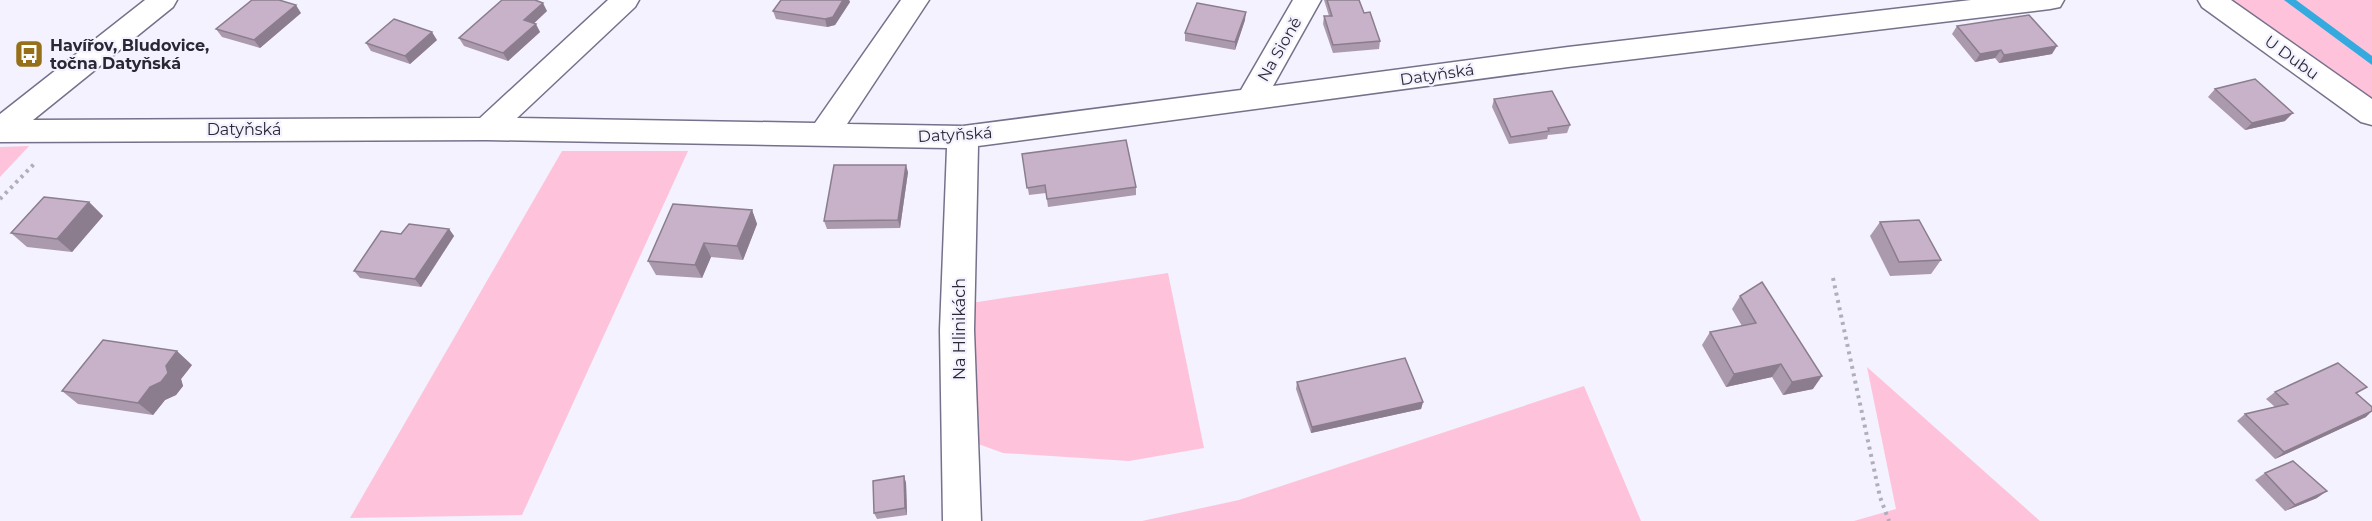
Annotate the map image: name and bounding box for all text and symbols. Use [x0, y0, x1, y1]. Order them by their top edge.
street label: Na Sioně [1253, 14, 1305, 85]
street label: U Dubu [2261, 31, 2323, 83]
place label: Havířov, Bludovice, točna Datyňská [50, 36, 209, 73]
bus stop icon: Havířov, Bludovice, točna Datyňská [13, 38, 45, 70]
street label: Datyňská [1399, 60, 1475, 89]
street label: Datyňská [207, 120, 281, 139]
street label: Datyňská [917, 123, 993, 146]
street label: Na Hlinikách [950, 278, 969, 380]

